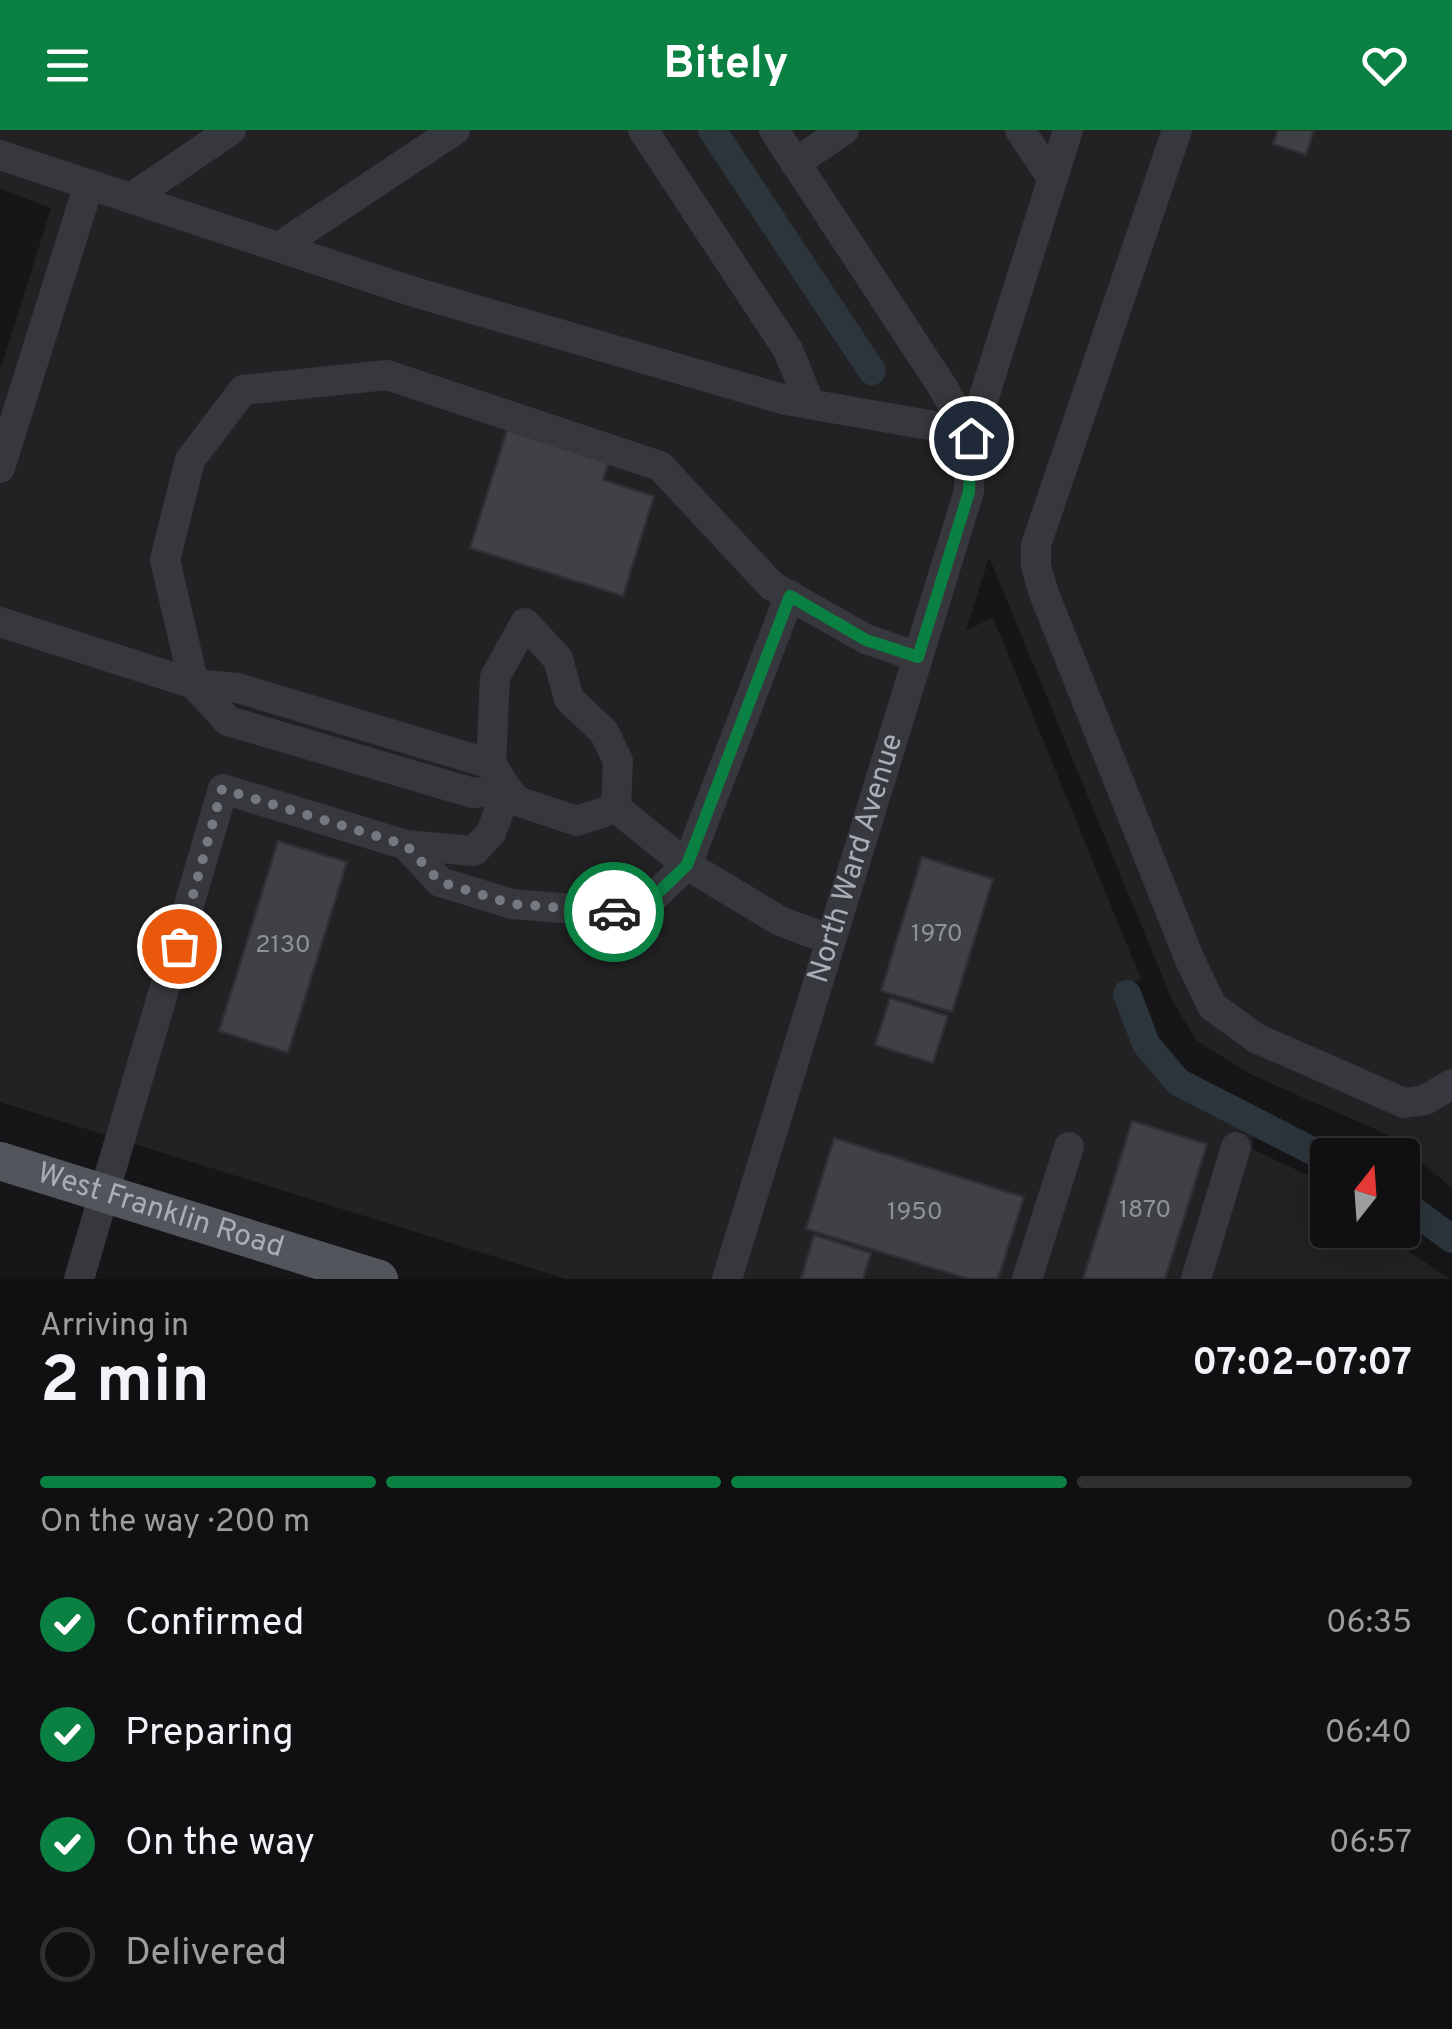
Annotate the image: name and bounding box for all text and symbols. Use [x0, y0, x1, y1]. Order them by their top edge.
text: Bitely [664, 37, 788, 94]
icon: menu [40, 38, 95, 93]
icon: heart [1357, 38, 1412, 93]
pin [929, 396, 1014, 481]
icon: home [944, 411, 999, 466]
street label: North Ward Avenue [801, 729, 912, 987]
courier [564, 862, 664, 962]
icon: car [587, 885, 642, 940]
pin [137, 904, 222, 989]
icon: bag [152, 919, 207, 974]
house number: 1970 [911, 919, 963, 951]
house number: 2130 [255, 930, 311, 962]
north arrow [1310, 1138, 1420, 1248]
map controls [1310, 1138, 1420, 1248]
street label: West Franklin Road [33, 1155, 288, 1267]
house number: 1870 [1119, 1195, 1171, 1227]
house number: 1950 [887, 1197, 943, 1229]
text: Arriving in [40, 1307, 189, 1347]
text: 07:02–07:07 [1192, 1340, 1412, 1389]
text: 2 min [40, 1343, 210, 1425]
text: On the way · 200 m [40, 1503, 310, 1543]
icon: check [40, 1597, 95, 1652]
text: Confirmed [125, 1600, 304, 1649]
text: 06:35 [1326, 1604, 1412, 1644]
icon: check [40, 1707, 95, 1762]
text: Preparing [125, 1710, 294, 1759]
text: 06:40 [1325, 1714, 1412, 1754]
icon: check [40, 1817, 95, 1872]
text: On the way [125, 1820, 315, 1869]
text: 06:57 [1329, 1824, 1412, 1864]
text: Delivered [125, 1930, 287, 1979]

